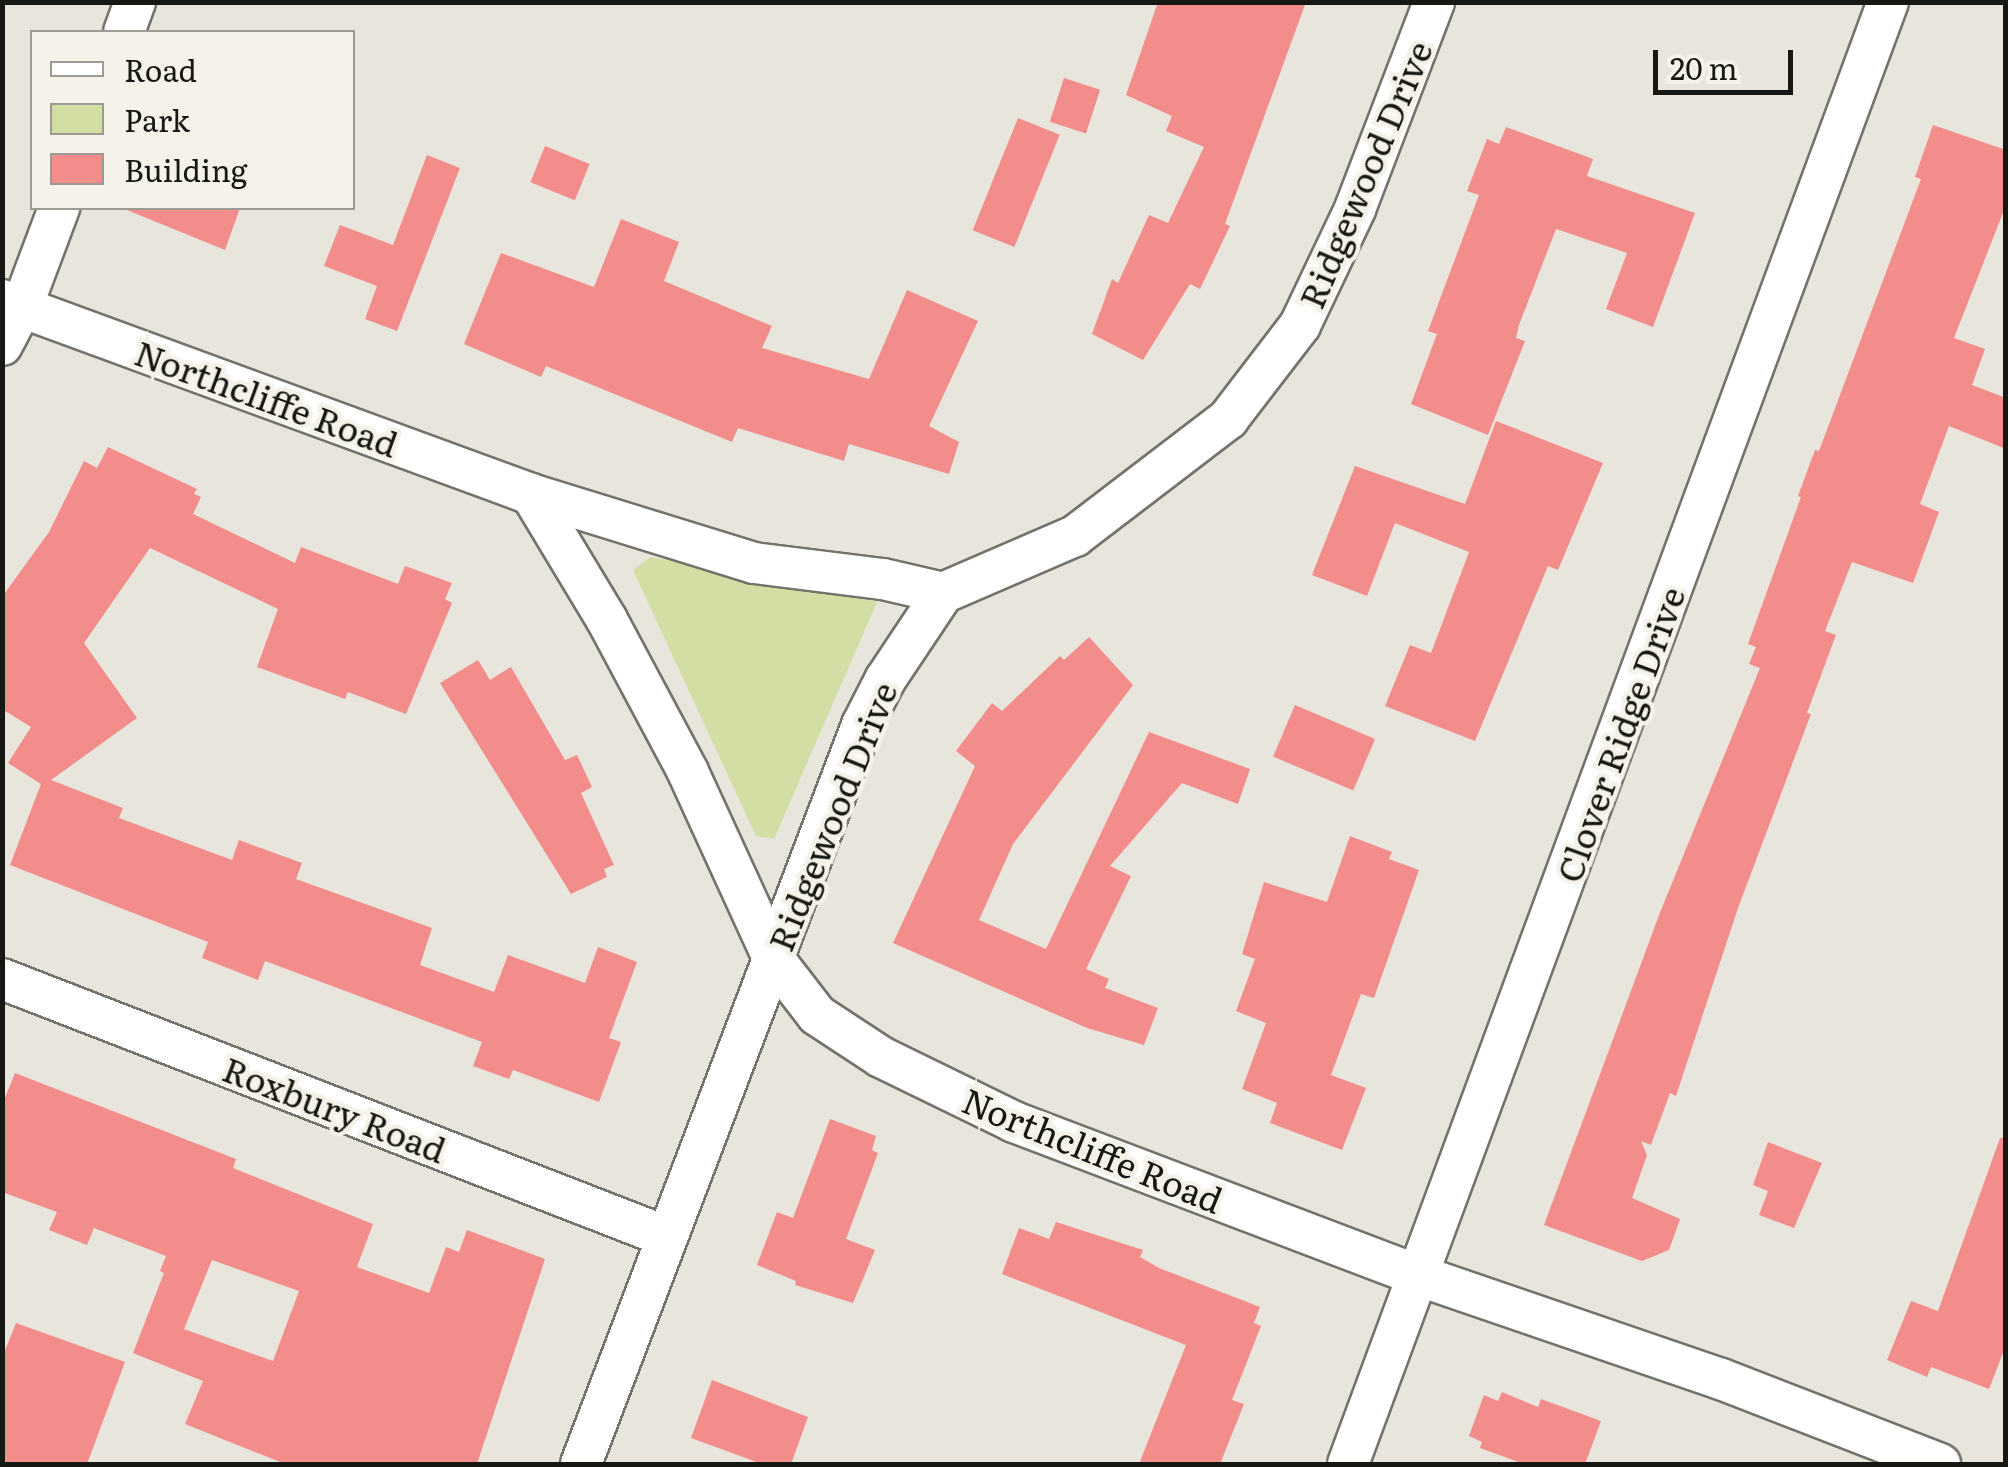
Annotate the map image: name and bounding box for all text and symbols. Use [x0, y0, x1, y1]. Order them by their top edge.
legend [30, 30, 355, 210]
scale bar [1658, 30, 1798, 92]
street label: Ridgewood Drive [1289, 34, 1439, 314]
text: 20 m [1670, 45, 1738, 89]
text: Road [124, 47, 197, 91]
text: Park [124, 97, 190, 141]
text: Building [124, 147, 248, 191]
street label: Northcliffe Road [130, 330, 404, 464]
street label: Clover Ridge Drive [1546, 581, 1692, 887]
street label: Ridgewood Drive [758, 676, 904, 956]
street label: Roxbury Road [218, 1046, 452, 1170]
street label: Northcliffe Road [957, 1078, 1229, 1220]

